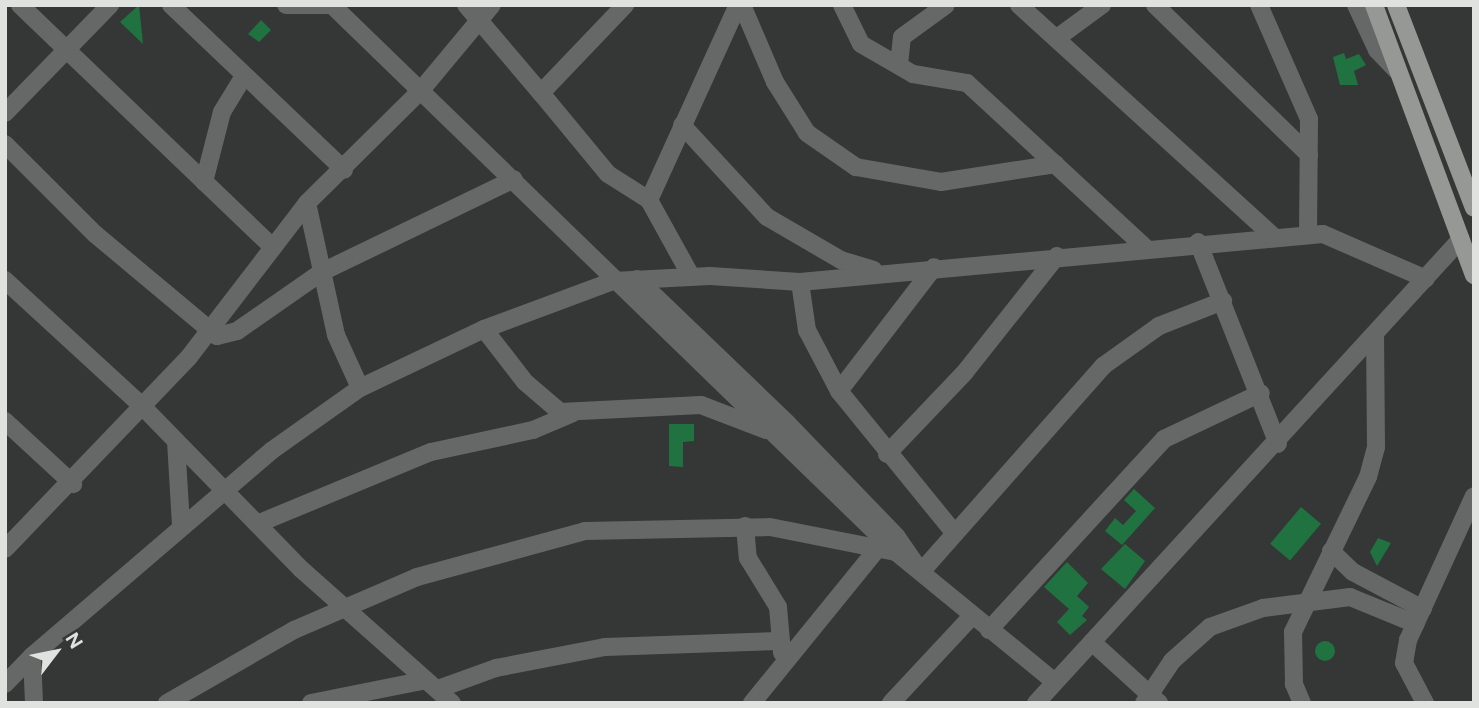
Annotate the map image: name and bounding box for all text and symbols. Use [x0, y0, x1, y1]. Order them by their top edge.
north arrow [21, 617, 91, 687]
text: N [61, 628, 88, 653]

